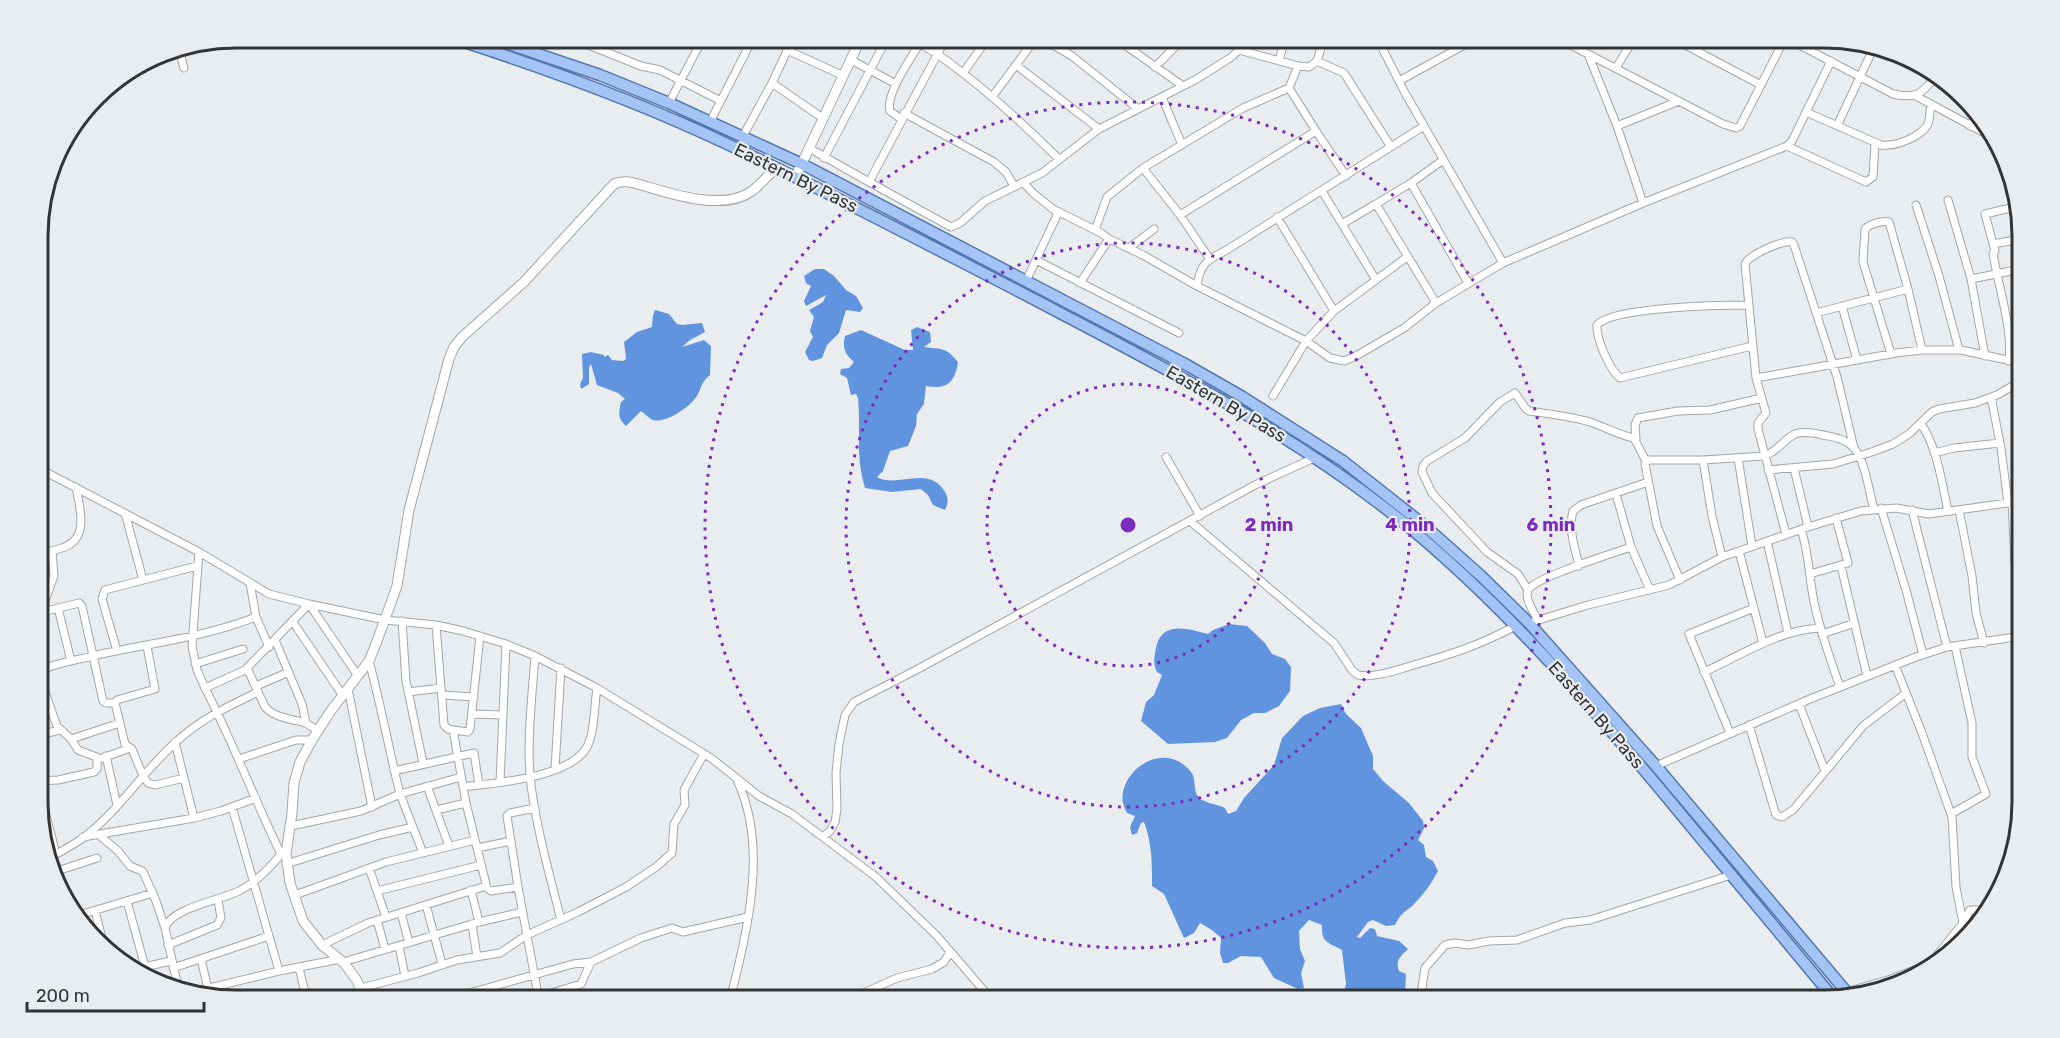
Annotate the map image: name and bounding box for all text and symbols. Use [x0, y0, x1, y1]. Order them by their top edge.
street label: Eastern By Pass [731, 139, 861, 217]
street label: Eastern By Pass [1162, 361, 1290, 447]
text: 2 min [1245, 514, 1293, 536]
text: 4 min [1385, 514, 1435, 536]
text: 6 min [1527, 514, 1575, 536]
centre of rings [1118, 515, 1138, 535]
street label: Eastern By Pass [1543, 657, 1649, 773]
scale bar [27, 975, 204, 1013]
text: 200 m [36, 985, 90, 1007]

